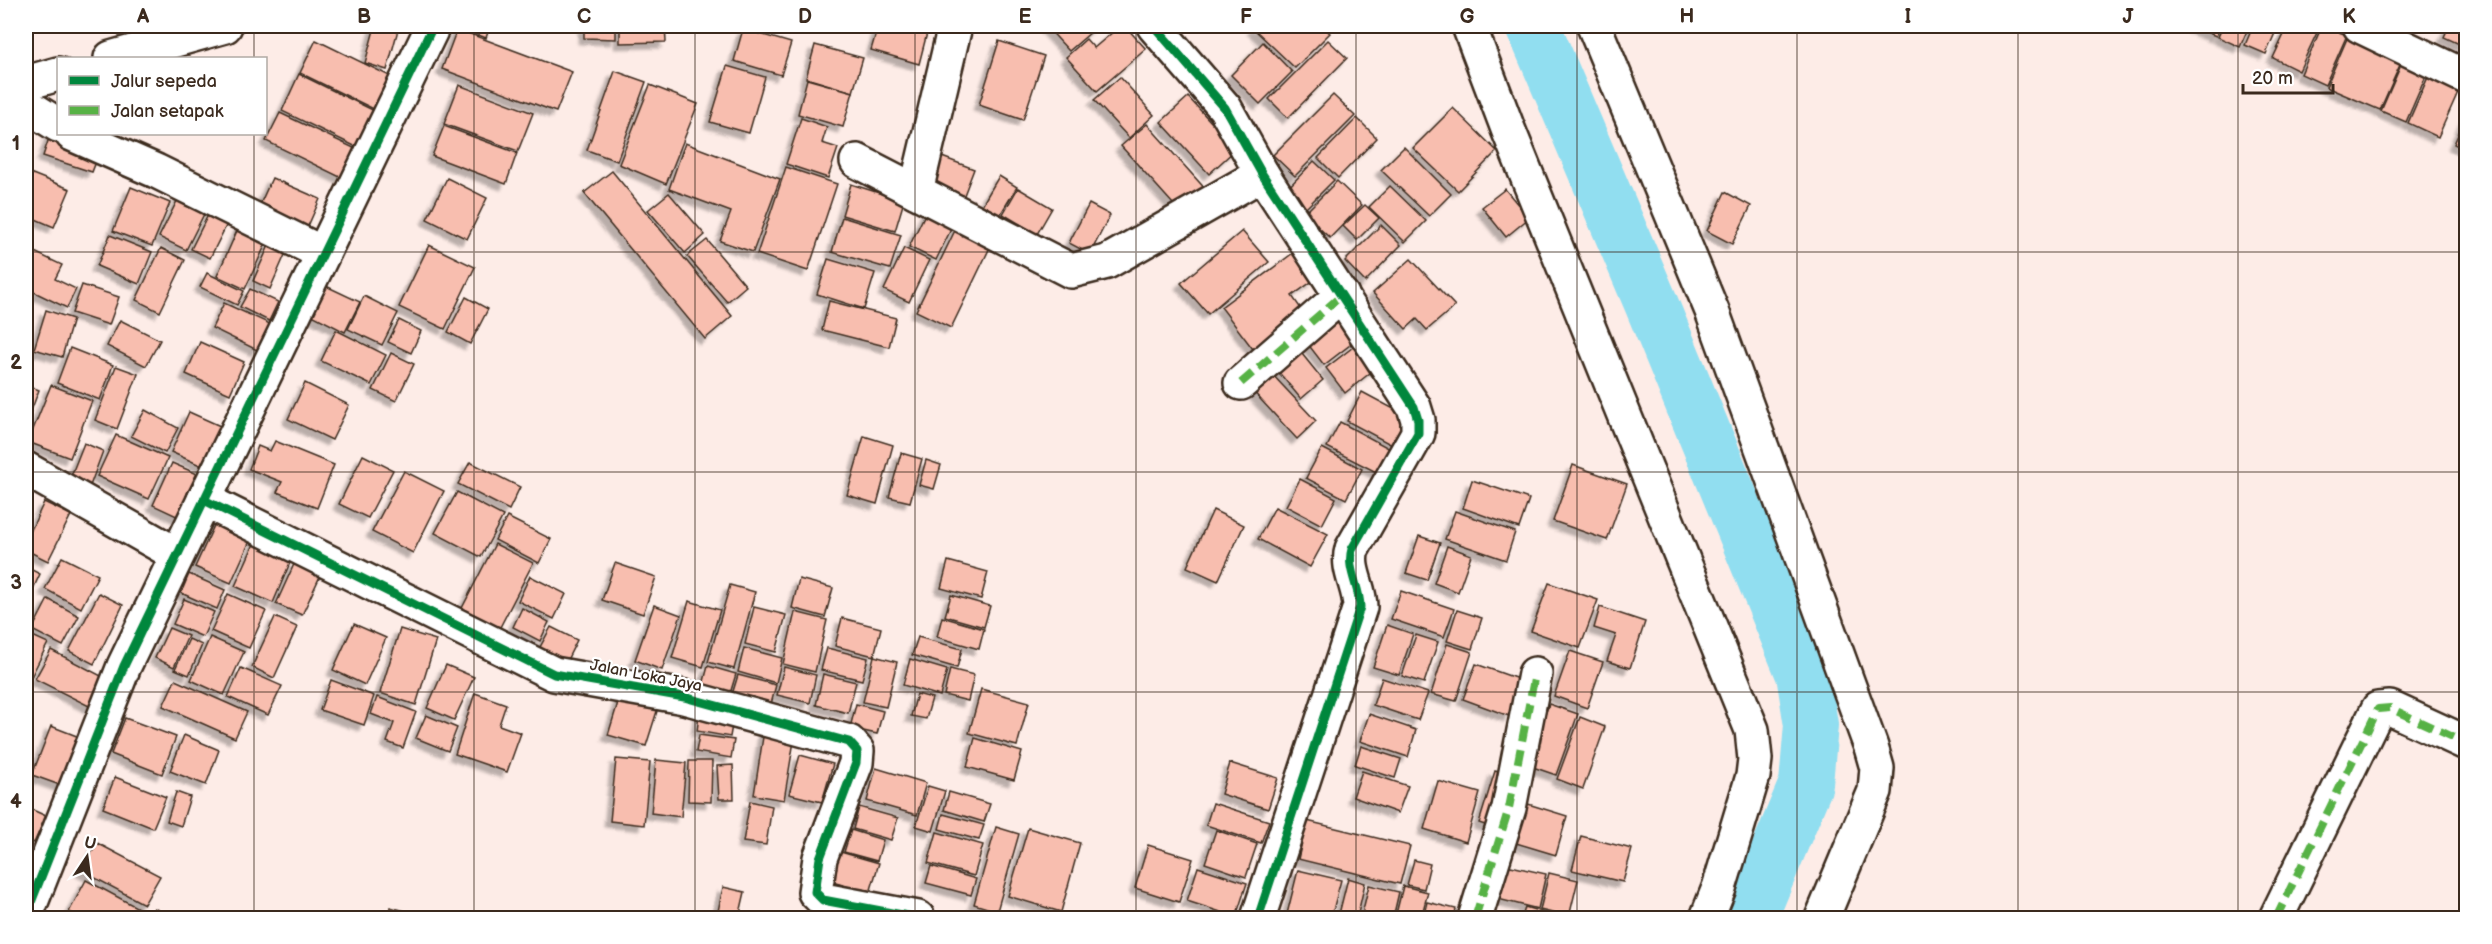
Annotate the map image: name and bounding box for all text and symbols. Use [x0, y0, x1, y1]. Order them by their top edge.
text: A [136, 5, 150, 29]
text: B [357, 5, 371, 29]
text: C [577, 5, 591, 29]
text: D [798, 5, 812, 29]
text: E [1019, 5, 1032, 29]
text: F [1240, 5, 1252, 29]
text: G [1460, 5, 1475, 29]
text: H [1680, 5, 1694, 29]
text: I [1905, 5, 1911, 29]
text: J [2123, 5, 2135, 29]
text: K [2342, 5, 2356, 29]
legend [57, 57, 267, 135]
scale bar [2243, 57, 2333, 95]
text: 20 m [2252, 68, 2293, 89]
text: Jalur sepeda [111, 71, 217, 92]
text: Jalan setapak [111, 101, 224, 122]
text: 1 [12, 132, 20, 156]
text: 2 [10, 351, 22, 375]
text: 3 [10, 571, 22, 595]
street label: Jalan Loka Jaya [588, 656, 704, 696]
text: 4 [10, 790, 22, 814]
north arrow [57, 827, 117, 887]
text: U [82, 833, 98, 854]

